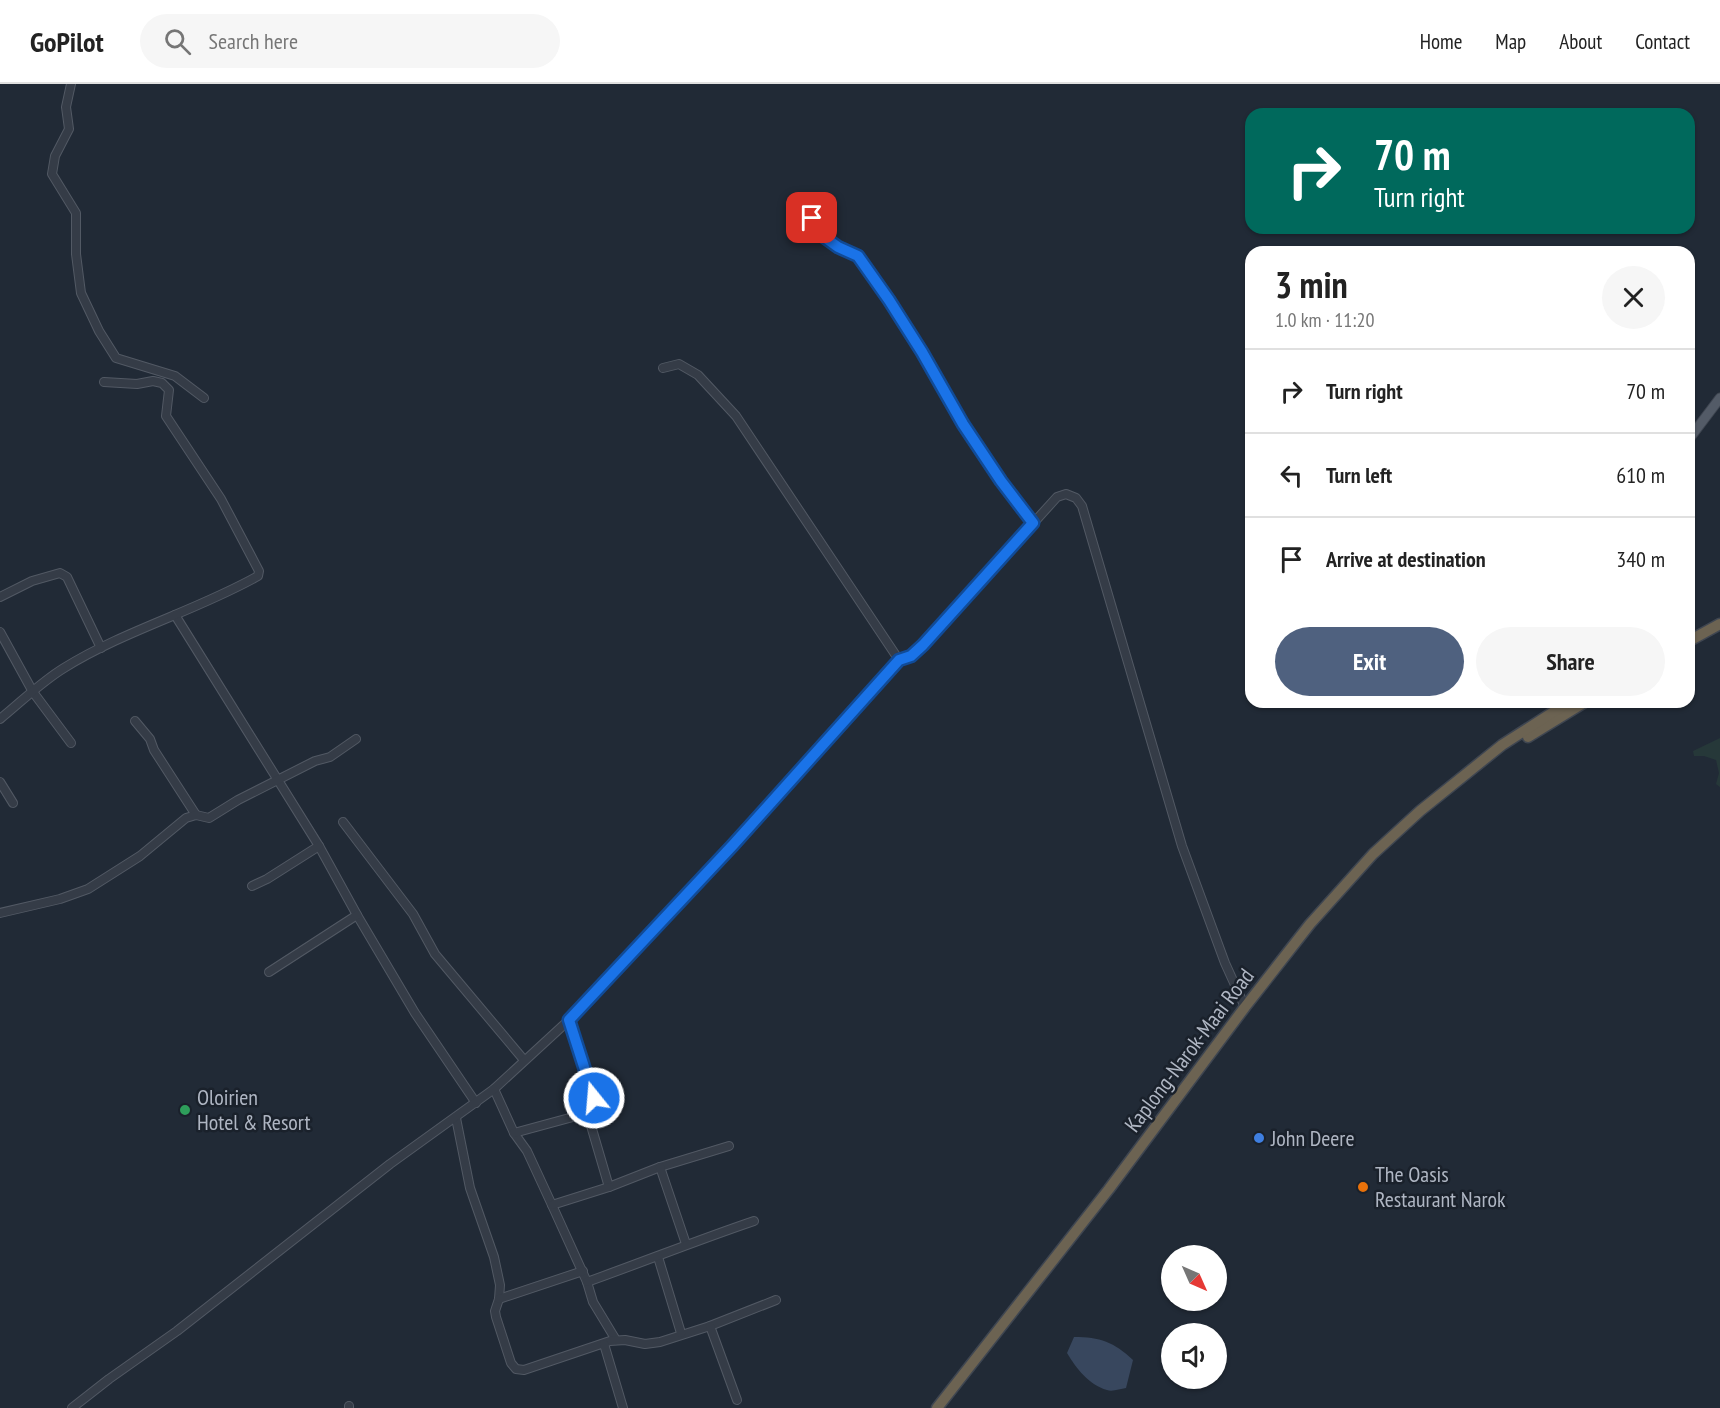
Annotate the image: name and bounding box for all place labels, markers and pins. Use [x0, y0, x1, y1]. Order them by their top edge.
pin [786, 192, 837, 243]
place label: Oloirien Hotel & Resort [197, 1083, 310, 1136]
marker: Oloirien Hotel & Resort [178, 1103, 192, 1117]
place label: John Deere [1270, 1124, 1354, 1152]
marker: John Deere [1252, 1131, 1266, 1145]
place label: The Oasis Restaurant Narok [1375, 1160, 1506, 1213]
marker: The Oasis Restaurant Narok [1356, 1180, 1370, 1194]

